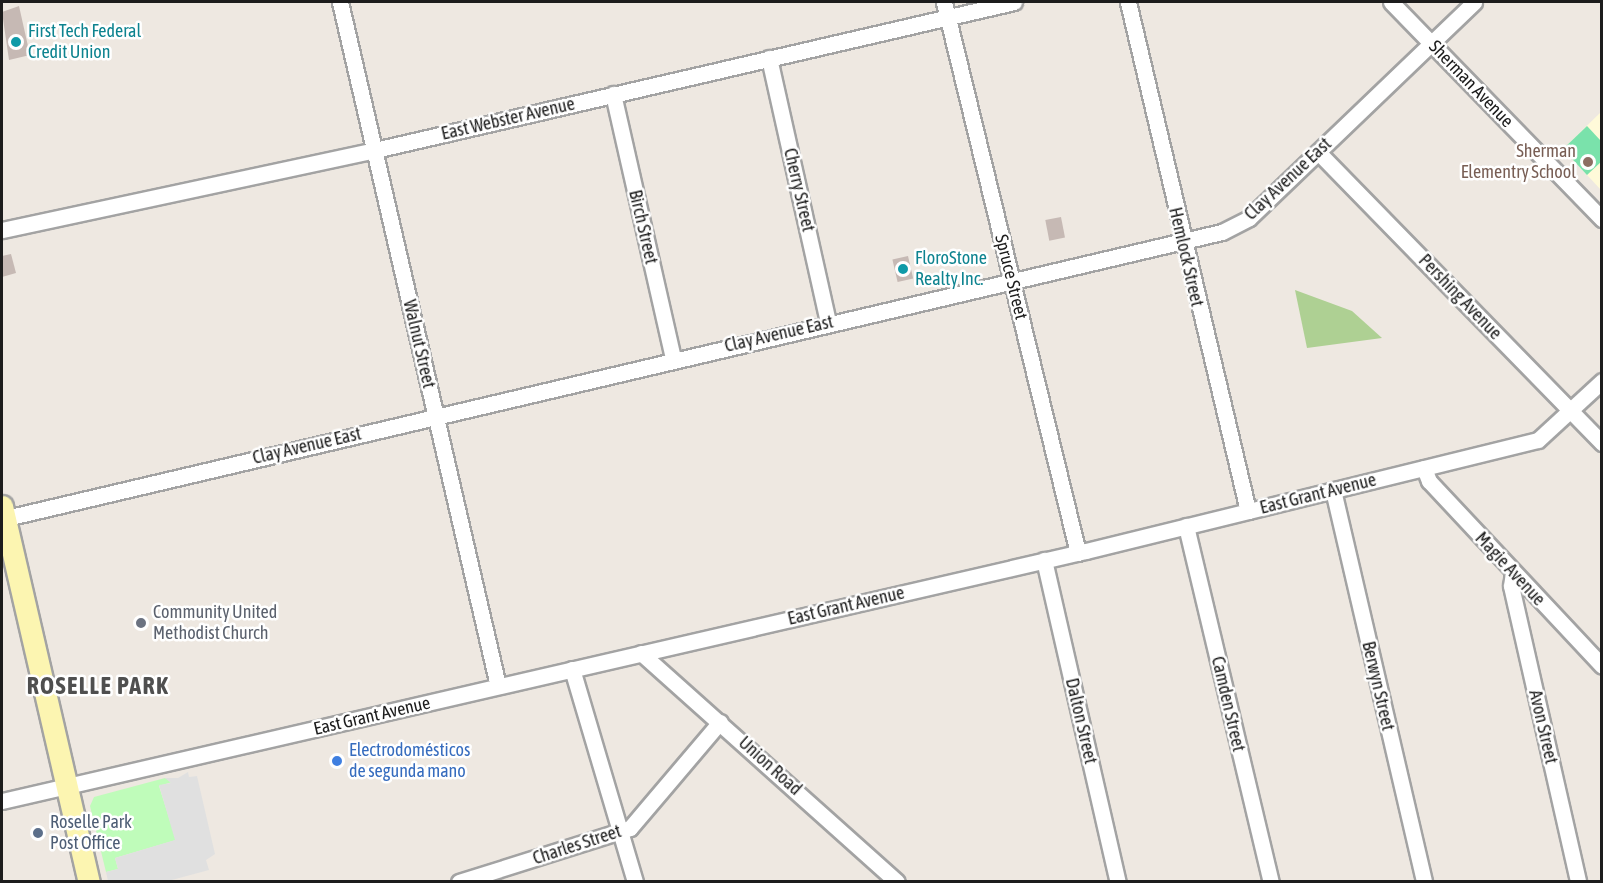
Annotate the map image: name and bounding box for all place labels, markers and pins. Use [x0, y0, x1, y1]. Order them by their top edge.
place label: First Tech Federal Credit Union [28, 21, 141, 63]
marker: First Tech Federal Credit Union [9, 35, 23, 49]
place label: Sherman Elementry School [1461, 141, 1576, 184]
marker: Sherman Elementry School [1581, 155, 1595, 169]
place label: FloroStone Realty Inc. [915, 248, 987, 290]
marker: FloroStone Realty Inc. [896, 262, 910, 276]
place label: Community United Methodist Church [153, 602, 277, 644]
marker: Community United Methodist Church [134, 616, 148, 630]
place label: Electrodomésticos de segunda mano [349, 740, 470, 783]
marker: Electrodomésticos de segunda mano [330, 754, 344, 768]
place label: Roselle Park Post Office [50, 812, 132, 854]
marker: Roselle Park Post Office [31, 826, 45, 840]

